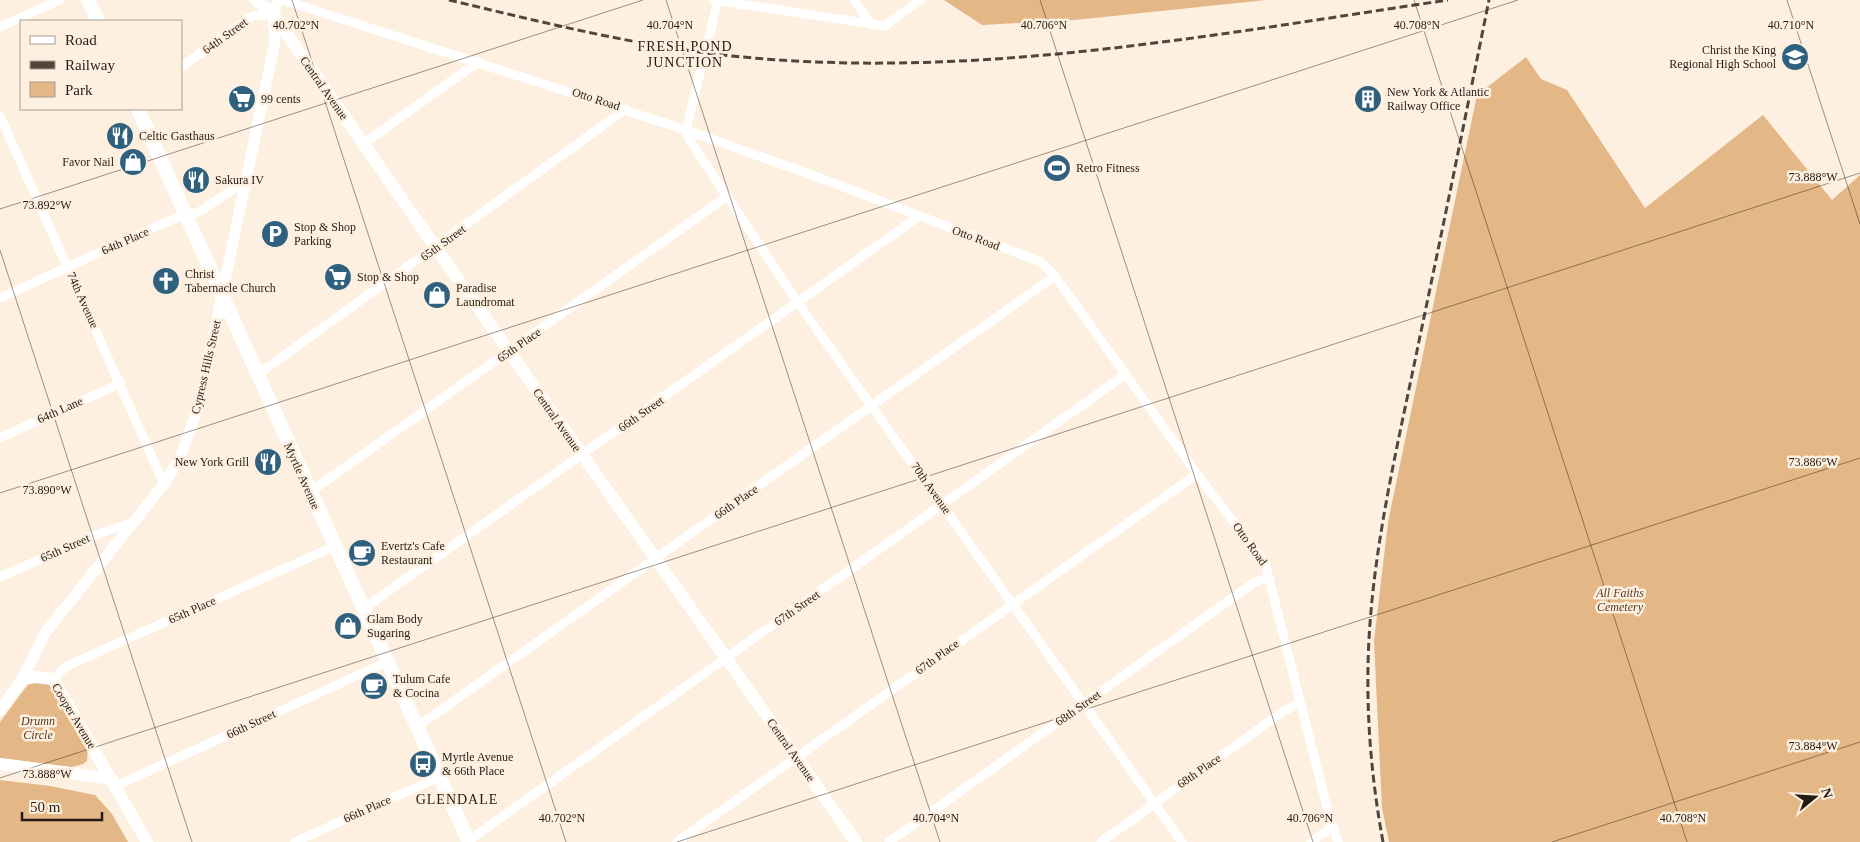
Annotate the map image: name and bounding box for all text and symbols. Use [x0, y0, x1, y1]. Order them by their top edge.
street label: 64th Street [200, 15, 251, 57]
text: 40.702°N [273, 18, 320, 32]
text: 40.704°N [647, 18, 694, 32]
text: 40.706°N [1021, 18, 1068, 32]
text: 40.708°N [1394, 18, 1441, 32]
text: 40.710°N [1768, 18, 1815, 32]
legend [20, 20, 182, 110]
text: Road [65, 32, 97, 48]
district label: FRESH POND JUNCTION [637, 39, 733, 70]
school or university icon: Christ the King Regional High School [1780, 42, 1810, 72]
place label: Christ the King Regional High School [1669, 43, 1777, 71]
street label: Central Avenue [297, 54, 351, 122]
text: Railway [65, 57, 115, 73]
text: Park [65, 82, 93, 98]
supermarket icon: 99 cents [227, 84, 257, 114]
building icon: New York & Atlantic Railway Office [1353, 84, 1383, 114]
street label: Otto Road [570, 85, 622, 113]
place label: New York & Atlantic Railway Office [1387, 85, 1489, 113]
place label: 99 cents [261, 92, 301, 106]
restaurant icon: Celtic Gasthaus [105, 121, 135, 151]
place label: Celtic Gasthaus [139, 129, 215, 143]
shop icon: Favor Nail [118, 147, 148, 177]
sports icon: Retro Fitness [1042, 153, 1072, 183]
place label: Favor Nail [62, 155, 115, 169]
place label: Retro Fitness [1076, 161, 1140, 175]
restaurant icon: Sakura IV [181, 165, 211, 195]
text: 73.888°W [1788, 170, 1838, 184]
place label: Sakura IV [215, 173, 264, 187]
text: 73.892°W [22, 198, 72, 212]
parking icon: Stop & Shop Parking [260, 219, 290, 249]
place label: Stop & Shop Parking [294, 220, 356, 248]
street label: 65th Street [418, 222, 469, 264]
street label: Otto Road [950, 223, 1002, 253]
street label: 64th Place [99, 224, 151, 258]
supermarket icon: Stop & Shop [323, 262, 353, 292]
church icon: Christ Tabernacle Church [151, 266, 181, 296]
place label: Christ Tabernacle Church [185, 267, 276, 295]
street label: 74th Avenue [64, 270, 102, 330]
place label: Stop & Shop [357, 270, 419, 284]
shop icon: Paradise Laundromat [422, 280, 452, 310]
place label: Paradise Laundromat [456, 281, 515, 309]
street label: Cypress Hills Street [188, 318, 224, 415]
street label: 65th Place [494, 325, 544, 365]
street label: Central Avenue [530, 386, 584, 454]
street label: 66th Street [616, 393, 667, 435]
street label: 64th Lane [35, 394, 85, 426]
street label: Myrtle Avenue [281, 441, 323, 511]
restaurant icon: New York Grill [253, 447, 283, 477]
place label: New York Grill [175, 455, 250, 469]
text: 73.886°W [1788, 455, 1838, 469]
street label: 70th Avenue [908, 459, 954, 517]
street label: 66th Place [711, 482, 761, 522]
text: 73.890°W [22, 483, 72, 497]
street label: Otto Road [1230, 520, 1270, 568]
street label: 65th Street [38, 531, 92, 565]
cafe icon: Evertz's Cafe Restaurant [347, 538, 377, 568]
place label: Evertz's Cafe Restaurant [381, 539, 445, 567]
park label: All Faiths Cemetery [1595, 586, 1644, 614]
street label: 67th Street [772, 587, 823, 629]
street label: 65th Place [166, 593, 218, 627]
shop icon: Glam Body Sugaring [333, 611, 363, 641]
place label: Glam Body Sugaring [367, 612, 423, 640]
street label: 67th Place [913, 637, 961, 677]
cafe icon: Tulum Cafe & Cocina [359, 671, 389, 701]
place label: Tulum Cafe & Cocina [393, 672, 450, 700]
street label: Cooper Avenue [49, 681, 99, 751]
street label: 68th Street [1053, 687, 1104, 729]
street label: 66th Street [224, 706, 278, 741]
park label: Drumn Circle [20, 714, 55, 742]
street label: Central Avenue [764, 716, 818, 784]
text: 73.884°W [1788, 739, 1838, 753]
bus stop icon: Myrtle Avenue & 66th Place [408, 749, 438, 779]
place label: Myrtle Avenue & 66th Place [442, 750, 513, 778]
street label: 68th Place [1174, 751, 1224, 791]
text: 73.888°W [22, 767, 72, 781]
north arrow [1790, 772, 1840, 822]
text: N [1818, 786, 1836, 800]
scale bar [22, 790, 102, 822]
street label: 66th Place [341, 792, 393, 826]
district label: GLENDALE [416, 792, 498, 807]
text: 50 m [30, 799, 61, 815]
text: 40.702°N [539, 811, 586, 825]
text: 40.704°N [913, 811, 960, 825]
text: 40.706°N [1287, 811, 1334, 825]
text: 40.708°N [1660, 811, 1707, 825]

